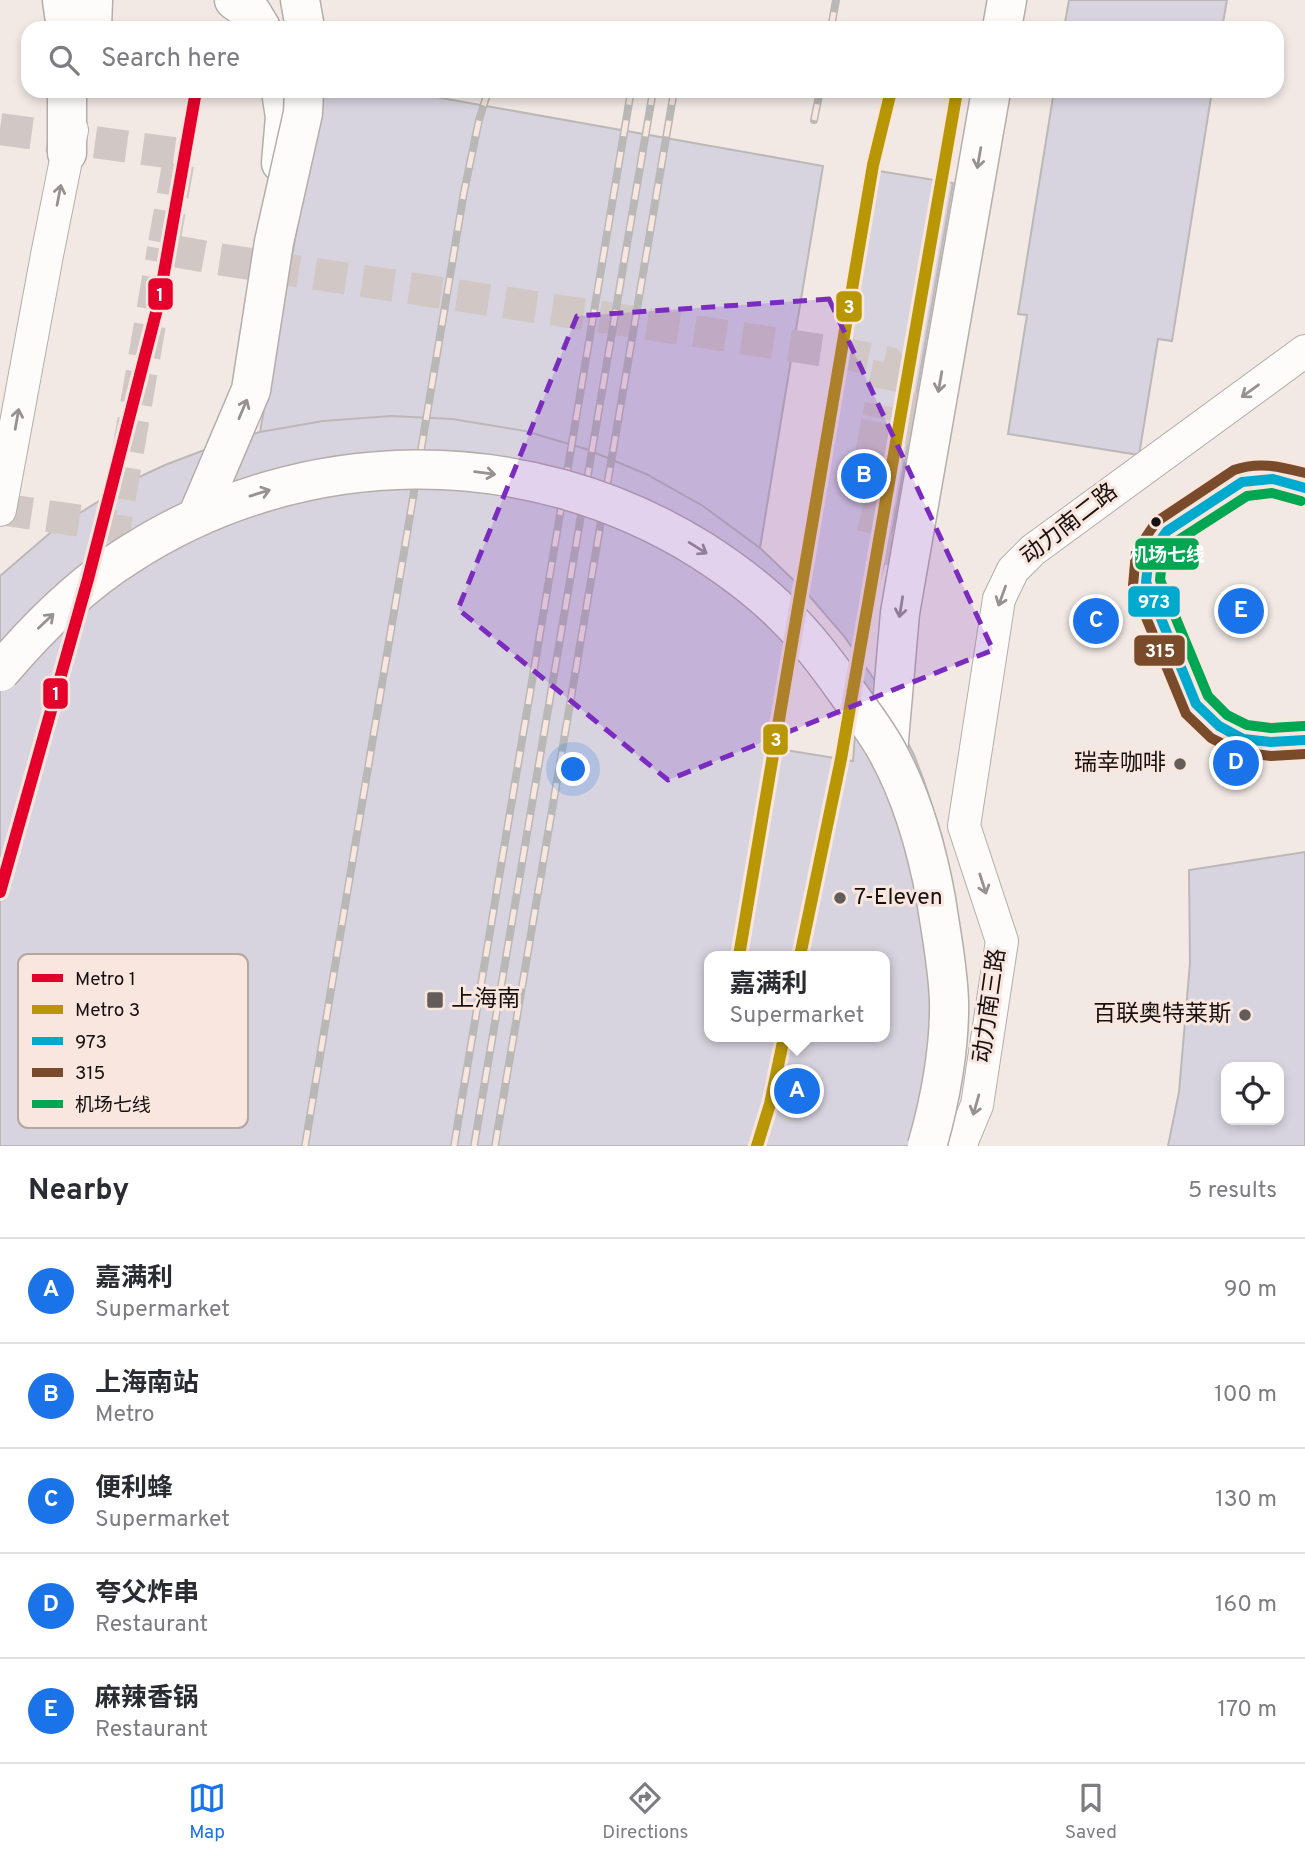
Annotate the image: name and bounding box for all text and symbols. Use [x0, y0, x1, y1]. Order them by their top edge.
search box [21, 21, 1284, 98]
icon: search [45, 41, 83, 79]
text: Search here [101, 43, 240, 76]
one-way arrow [972, 146, 985, 169]
one-way arrow [52, 184, 66, 207]
line badge: 1 [147, 277, 174, 311]
text: 1 [156, 284, 164, 308]
line badge: 3 [835, 290, 863, 323]
text: 3 [843, 296, 855, 320]
one-way arrow [933, 370, 946, 393]
one-way arrow [1241, 384, 1260, 398]
one-way arrow [237, 399, 250, 420]
one-way arrow [10, 408, 24, 431]
pin: B [841, 450, 887, 502]
one-way arrow [473, 467, 496, 480]
street label: 动力南二路 [1016, 478, 1124, 572]
one-way arrow [249, 486, 271, 499]
unlabelled marker [1149, 515, 1163, 529]
line badge: 机场七线 [1134, 537, 1200, 571]
one-way arrow [687, 542, 707, 556]
text: 机场七线 [1129, 544, 1205, 568]
one-way arrow [995, 584, 1007, 606]
line badge: 973 [1127, 585, 1181, 618]
pin: E [1218, 585, 1264, 637]
text: 973 [1138, 591, 1170, 615]
one-way arrow [894, 595, 907, 617]
pin: C [1073, 595, 1119, 647]
one-way arrow [37, 613, 55, 629]
line badge: 315 [1133, 634, 1186, 667]
text: 315 [1145, 640, 1175, 664]
line badge: 1 [42, 677, 69, 710]
text: 1 [52, 683, 60, 707]
line badge: 3 [762, 723, 789, 756]
text: 3 [770, 729, 782, 753]
pin: D [1213, 737, 1259, 789]
place label: 瑞幸咖啡 [1074, 750, 1166, 779]
your location [556, 752, 590, 786]
marker: 瑞幸咖啡 [1172, 756, 1188, 772]
one-way arrow [977, 873, 990, 895]
place label: 7-Eleven [854, 884, 943, 913]
marker: 7-Eleven [832, 890, 848, 906]
street label: 动力南三路 [969, 947, 1013, 1065]
popup [704, 951, 890, 1042]
legend [18, 954, 248, 1128]
text: Metro 1 [75, 968, 136, 992]
text: 嘉满利 [730, 969, 808, 1002]
place label: 上海南 [451, 986, 520, 1015]
marker: 上海南 [425, 990, 445, 1010]
text: Metro 3 [75, 999, 140, 1023]
place label: 百联奥特莱斯 [1093, 1001, 1231, 1030]
text: Supermarket [730, 1002, 864, 1031]
marker: 百联奥特莱斯 [1237, 1007, 1253, 1023]
text: 973 [75, 1031, 107, 1055]
text: 315 [75, 1062, 105, 1086]
map controls [1221, 1062, 1284, 1125]
button: locate [1221, 1062, 1284, 1125]
pin: A [774, 1065, 820, 1117]
text: 机场七线 [75, 1094, 151, 1118]
one-way arrow [968, 1094, 981, 1116]
text: Nearby [28, 1173, 129, 1210]
text: 5 results [1188, 1177, 1277, 1206]
text: 嘉满利 [95, 1263, 173, 1296]
text: A [43, 1276, 59, 1305]
text: 90 m [1224, 1276, 1277, 1305]
text: Supermarket [95, 1296, 230, 1325]
text: 上海南站 [95, 1368, 199, 1401]
text: B [43, 1381, 59, 1410]
text: 100 m [1214, 1381, 1277, 1410]
text: Metro [95, 1401, 155, 1430]
text: 便利蜂 [95, 1473, 173, 1506]
text: C [44, 1486, 58, 1515]
text: 130 m [1215, 1486, 1277, 1515]
text: Supermarket [95, 1506, 230, 1535]
text: 夸父炸串 [95, 1578, 199, 1611]
text: D [43, 1591, 59, 1620]
text: 160 m [1215, 1591, 1277, 1620]
text: Restaurant [95, 1611, 208, 1640]
text: 麻辣香锅 [95, 1683, 199, 1716]
text: E [44, 1696, 58, 1725]
text: 170 m [1218, 1696, 1277, 1725]
text: Restaurant [95, 1716, 208, 1745]
tab: Map [188, 1779, 226, 1845]
tab: Directions [602, 1779, 689, 1845]
tab: Saved [1065, 1779, 1117, 1845]

